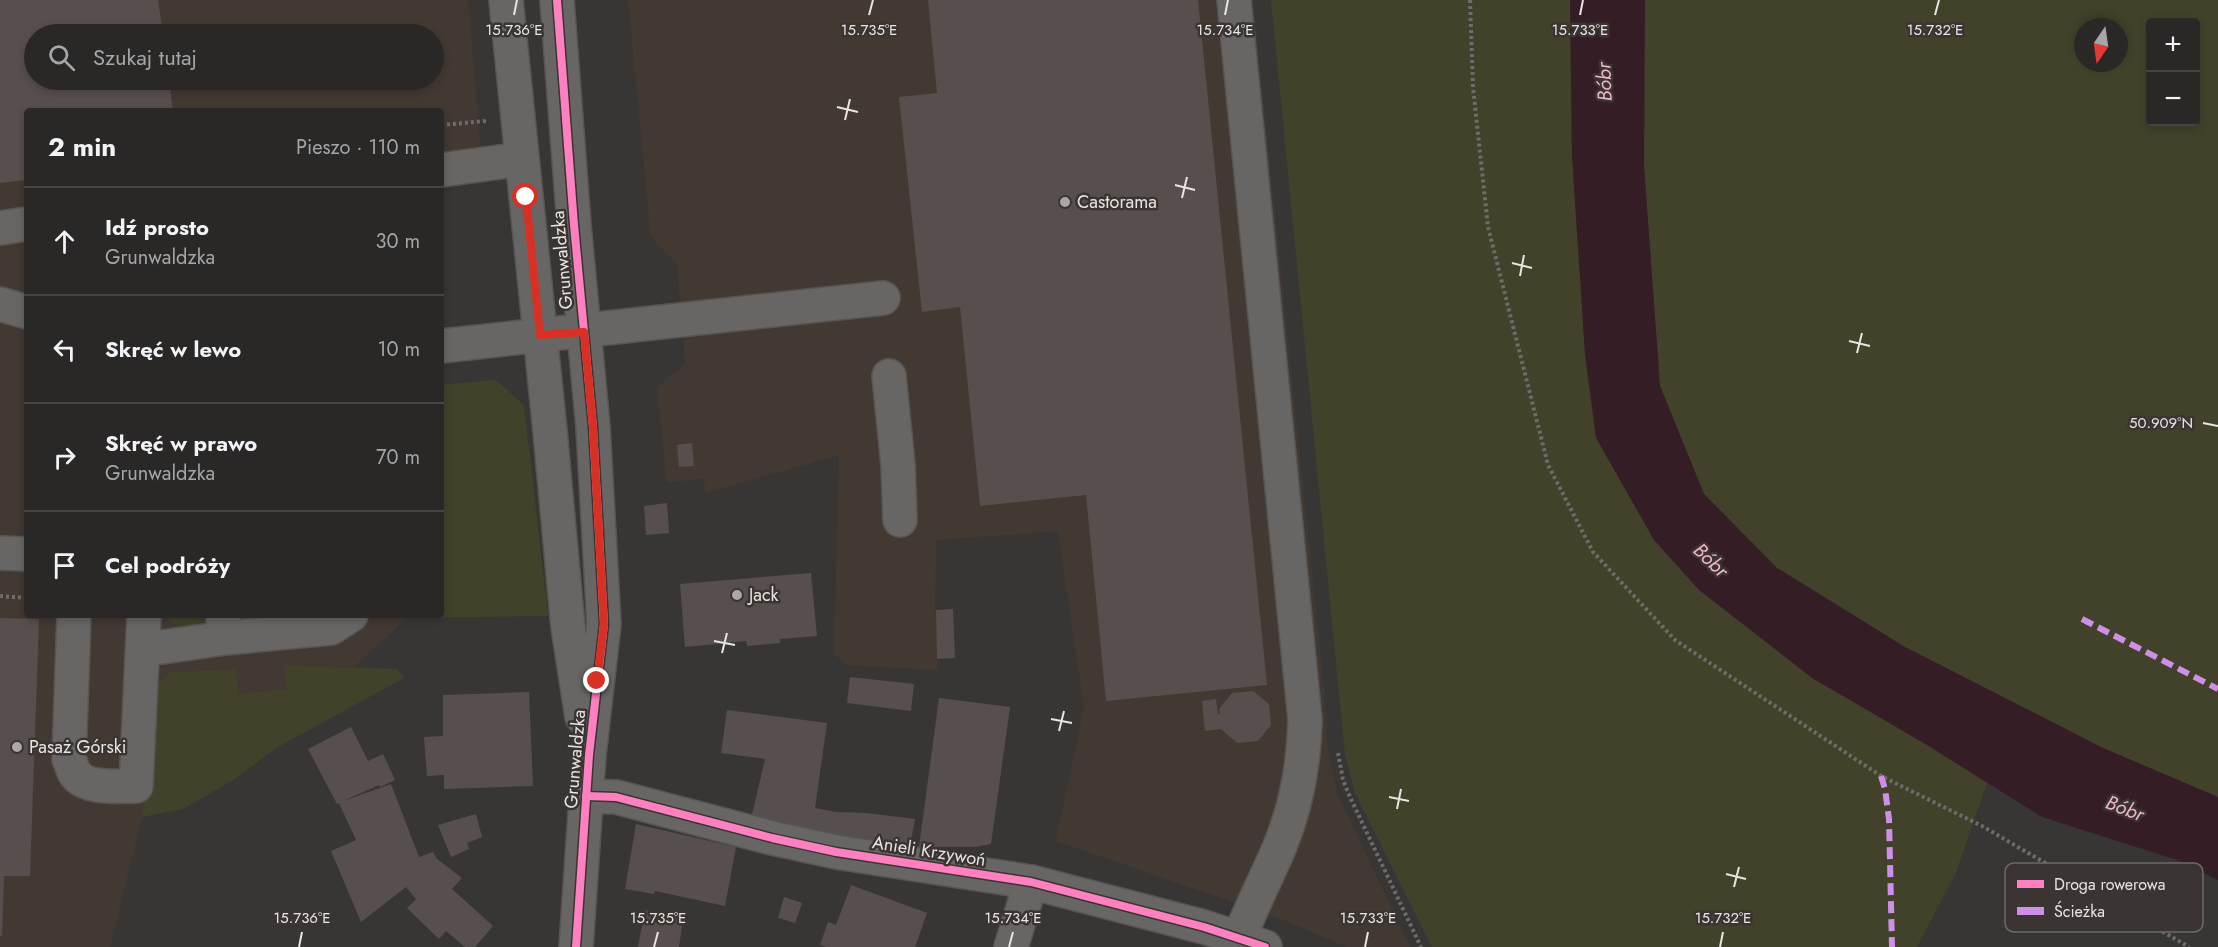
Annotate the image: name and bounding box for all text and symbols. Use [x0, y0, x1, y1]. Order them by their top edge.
north arrow [2074, 18, 2128, 72]
map controls [2146, 18, 2200, 126]
button: + [2146, 18, 2200, 72]
text: 15.736°E [486, 19, 542, 41]
text: 15.735°E [841, 19, 897, 41]
text: 15.734°E [1197, 19, 1253, 41]
text: 15.733°E [1552, 19, 1608, 41]
text: 15.732°E [1907, 19, 1963, 41]
search box [24, 24, 444, 90]
icon: search [45, 41, 78, 74]
text: Szukaj tutaj [93, 41, 197, 73]
water label: Bóbr [1589, 61, 1620, 102]
button: − [2146, 72, 2200, 126]
text: 2 min [48, 128, 116, 166]
text: Pieszo · 110 m [296, 133, 420, 162]
route start [512, 183, 538, 209]
place label: Castorama [1077, 189, 1157, 215]
marker: Castorama [1058, 195, 1072, 209]
street label: Grunwaldzka [545, 210, 579, 310]
text: Idź prosto [105, 211, 209, 243]
icon: ahead [48, 225, 81, 258]
text: 30 m [375, 227, 420, 256]
text: Grunwaldzka [105, 243, 215, 272]
icon: left [48, 333, 81, 366]
text: Skręć w lewo [105, 333, 241, 365]
text: 10 m [377, 335, 420, 364]
text: 50.909°N [2129, 412, 2193, 434]
text: Skręć w prawo [105, 427, 257, 459]
icon: right [48, 441, 81, 474]
text: 70 m [376, 443, 420, 472]
text: Grunwaldzka [105, 459, 215, 488]
water label: Bóbr [1686, 536, 1736, 585]
icon: arrive [48, 549, 81, 582]
text: Cel podróży [105, 549, 230, 581]
place label: Jack [747, 582, 779, 608]
marker: Jack [730, 588, 744, 602]
route end [583, 667, 609, 693]
street label: Grunwaldzka [558, 709, 592, 809]
place label: Pasaż Górski [29, 734, 126, 760]
marker: Pasaż Górski [10, 740, 24, 754]
water label: Bóbr [2101, 788, 2150, 829]
street label: Anieli Krzywoń [870, 829, 988, 873]
legend [2005, 863, 2203, 932]
text: Droga rowerowa [2054, 873, 2165, 896]
text: Ścieżka [2054, 900, 2105, 923]
text: 15.736°E [274, 907, 330, 929]
text: 15.735°E [630, 907, 686, 929]
text: 15.734°E [985, 907, 1041, 929]
text: 15.733°E [1340, 907, 1396, 929]
text: 15.732°E [1695, 907, 1751, 929]

